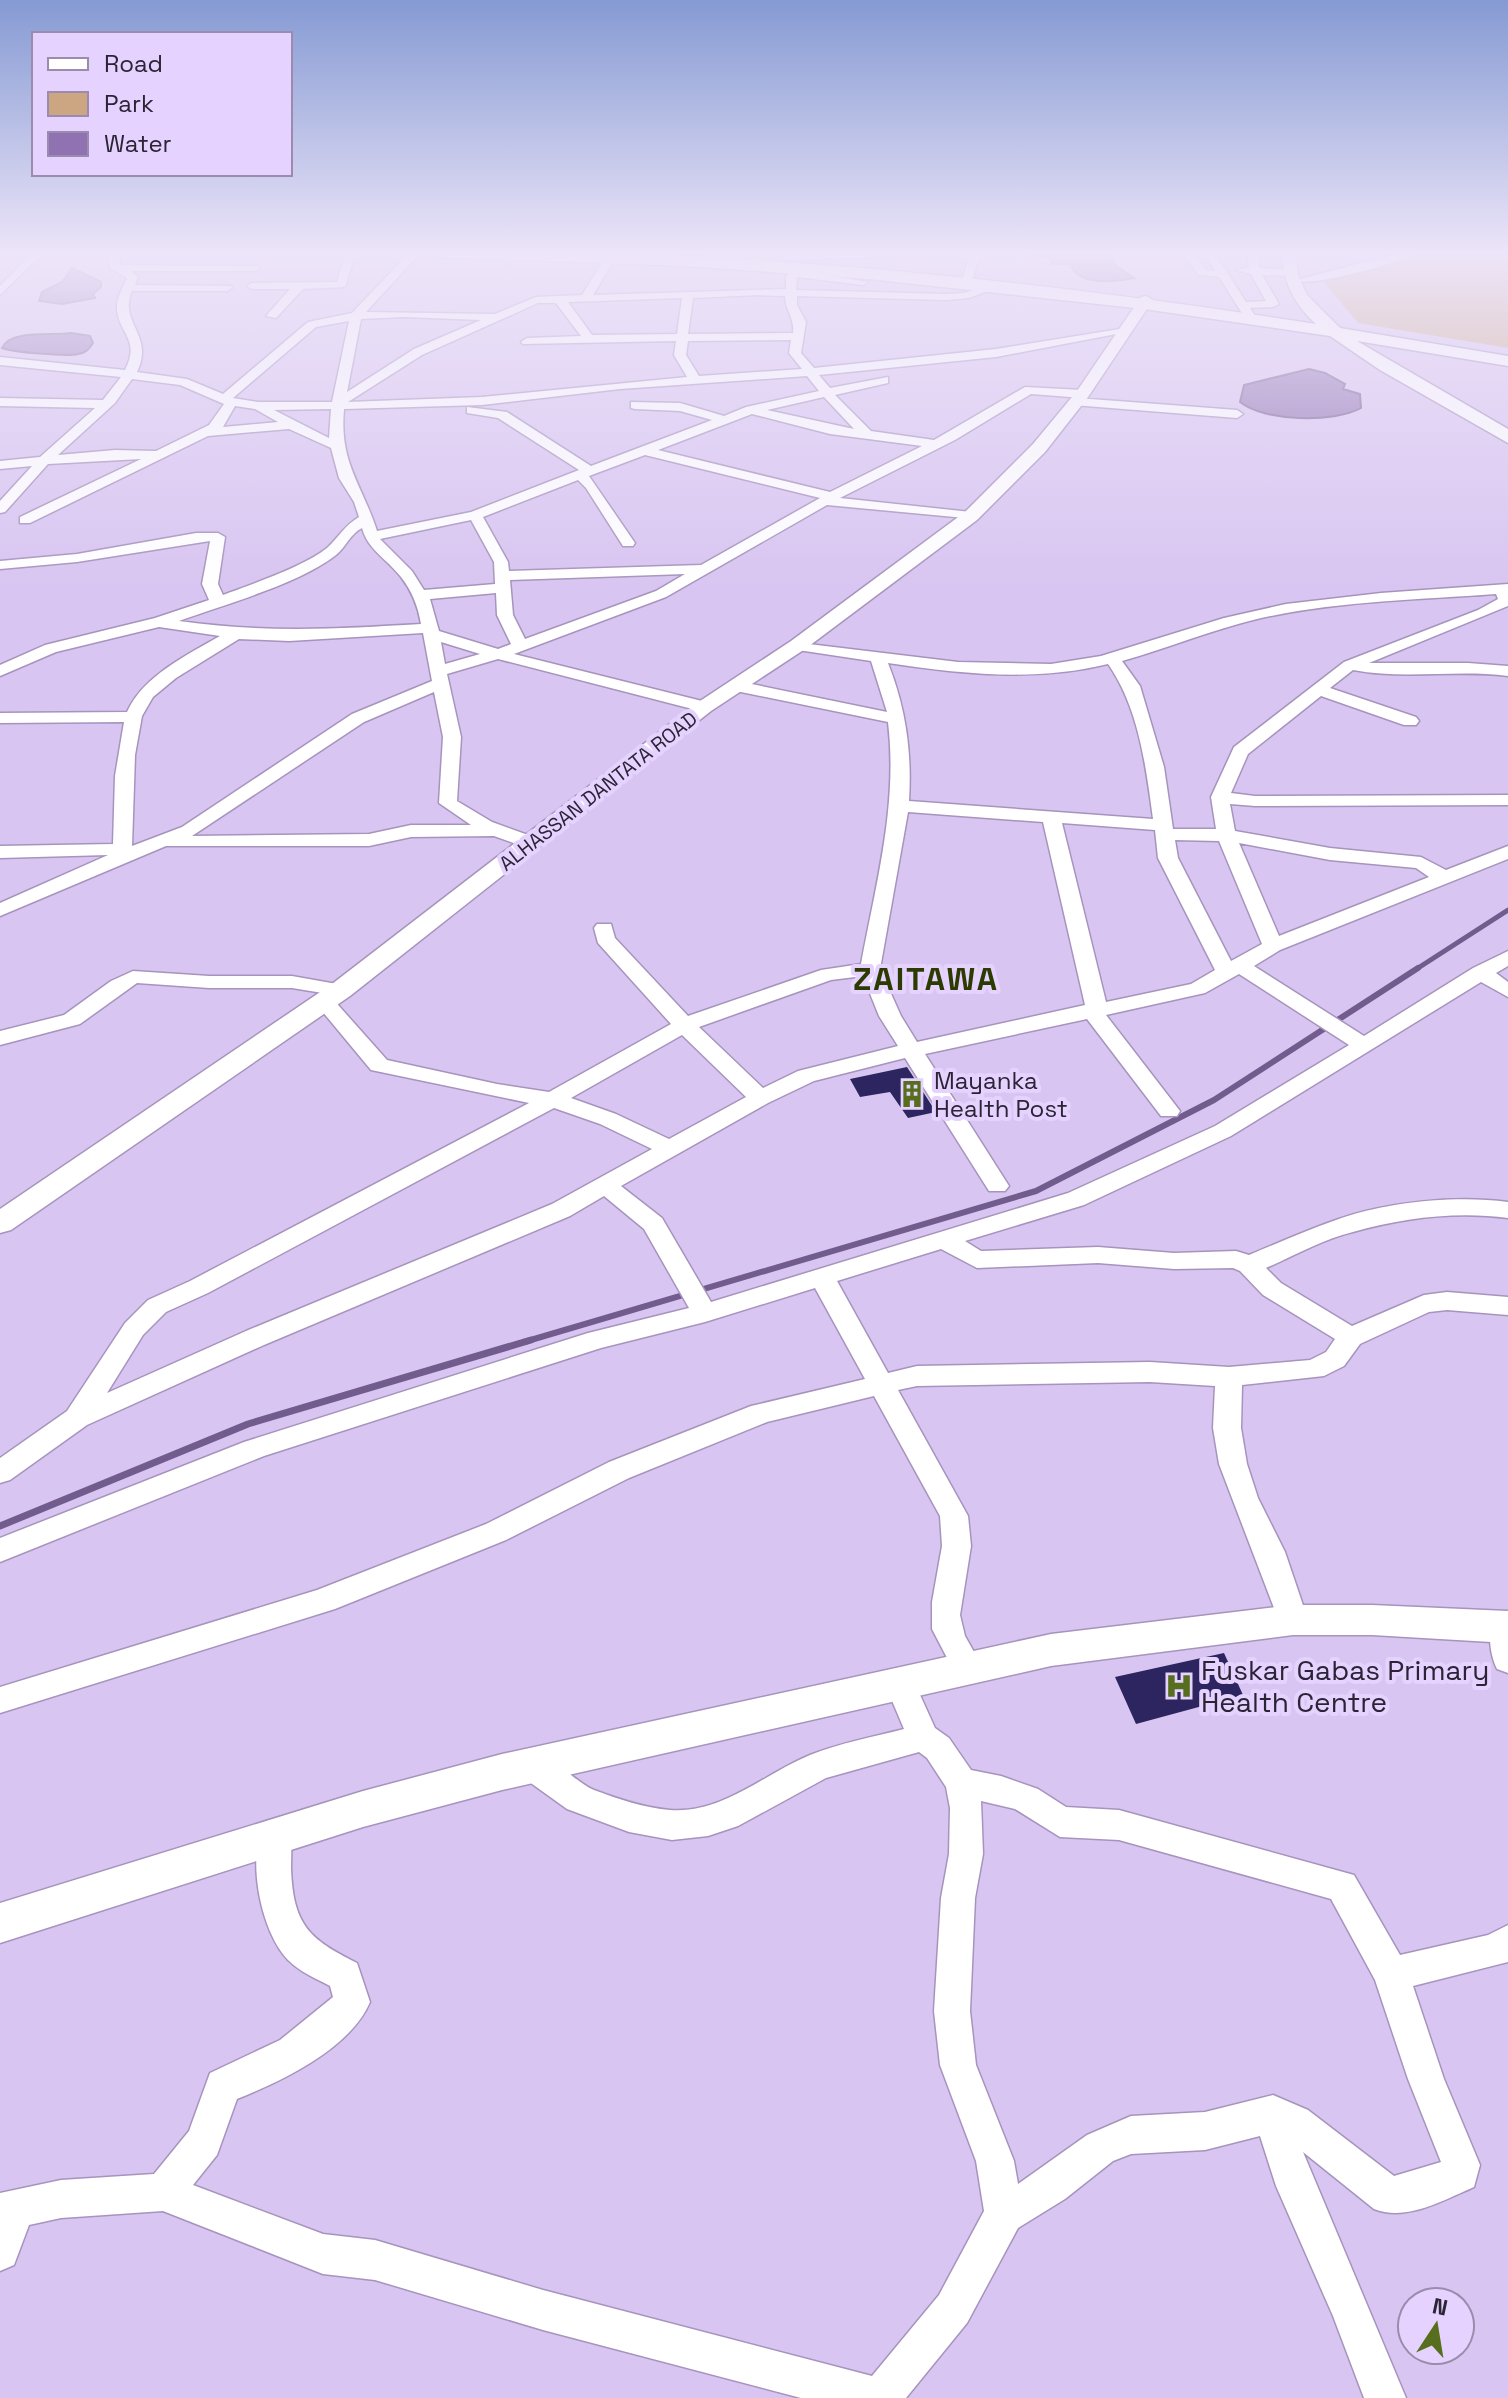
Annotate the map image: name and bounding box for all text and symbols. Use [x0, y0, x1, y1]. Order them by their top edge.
legend [32, 32, 292, 176]
text: Road [104, 48, 163, 79]
text: Park [104, 88, 154, 119]
text: Water [104, 128, 172, 159]
street label: ALHASSAN DANTATA ROAD [494, 706, 702, 876]
district label: ZAITAWA [853, 959, 999, 999]
place label: Mayanka Health Post [934, 1065, 1068, 1124]
building icon: Mayanka Health Post [897, 1079, 927, 1109]
place label: Fuskar Gabas Primary Health Centre [1201, 1652, 1489, 1720]
hospital icon: Fuskar Gabas Primary Health Centre [1164, 1671, 1194, 1701]
north arrow [1396, 2286, 1476, 2366]
text: N [1430, 2291, 1450, 2322]

